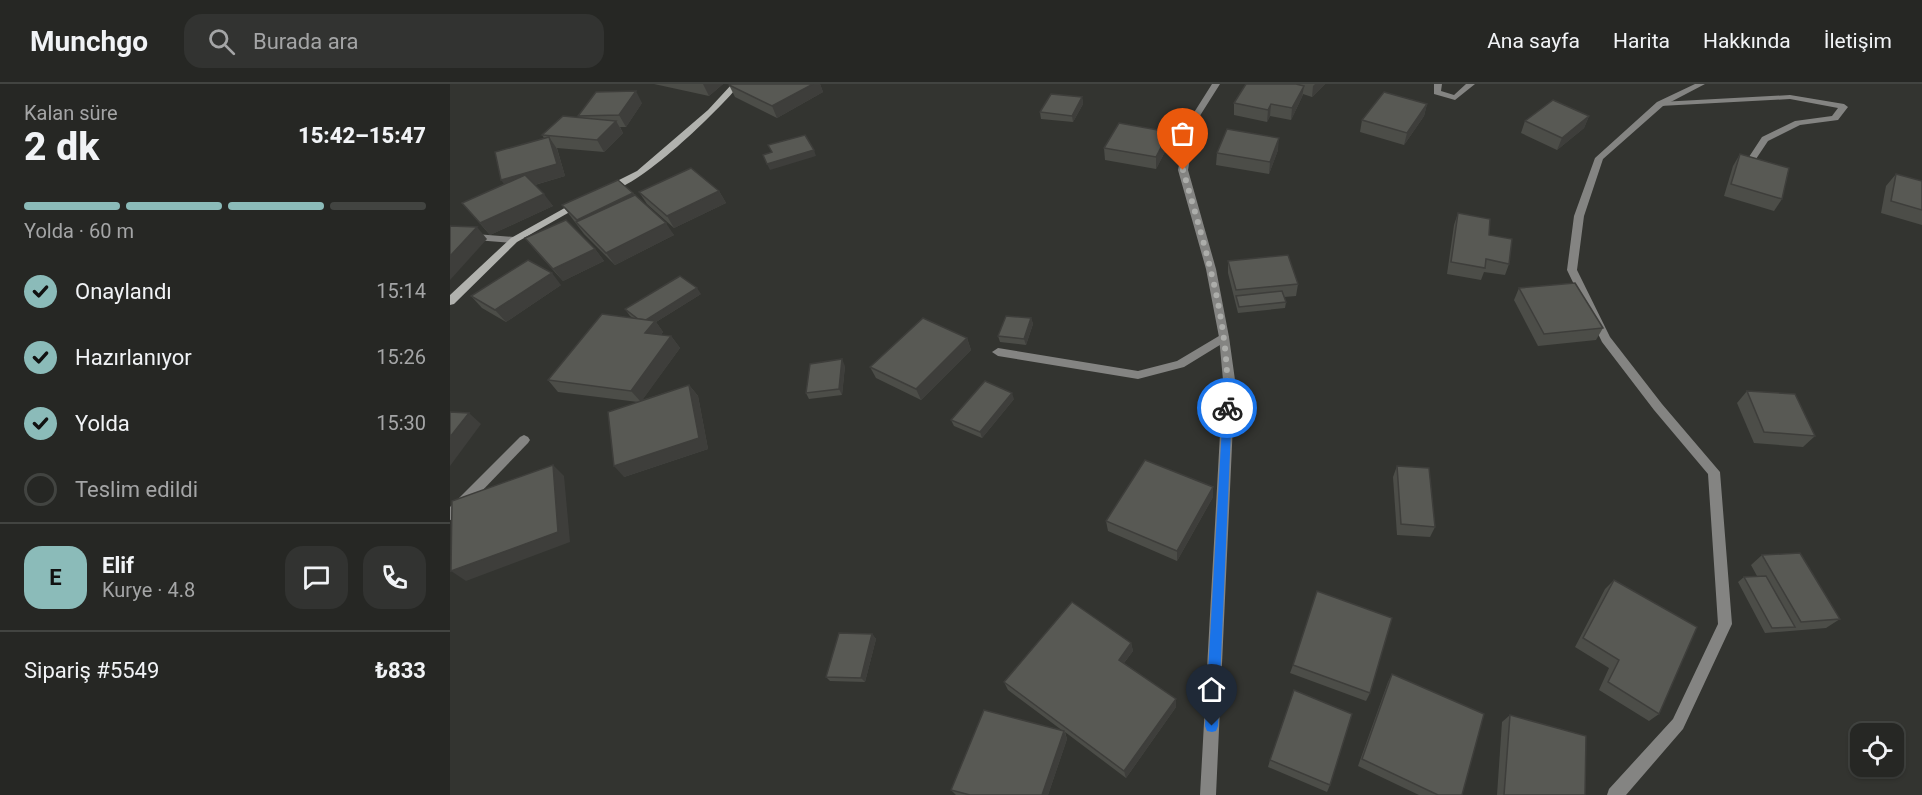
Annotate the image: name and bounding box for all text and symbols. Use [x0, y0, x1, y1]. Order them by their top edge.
search box [184, 14, 604, 68]
text: Munchgo [30, 25, 148, 58]
icon: search [205, 25, 238, 58]
text: Burada ara [253, 29, 359, 54]
text: Ana sayfa [1487, 29, 1580, 53]
text: Harita [1613, 29, 1670, 53]
text: Hakkında [1703, 29, 1791, 53]
text: İletişim [1824, 29, 1892, 53]
text: Kalan süre [24, 101, 118, 125]
pin [1157, 108, 1208, 170]
icon: bag [1166, 117, 1199, 150]
text: 15:42–15:47 [298, 123, 426, 148]
text: 2 dk [24, 124, 99, 170]
text: Yolda · 60 m [24, 219, 134, 243]
icon: check [24, 275, 57, 308]
text: Onaylandı [75, 279, 172, 304]
text: 15:14 [376, 279, 426, 303]
icon: check [24, 341, 57, 374]
text: Hazırlanıyor [75, 345, 192, 370]
text: 15:26 [376, 345, 426, 369]
courier [1197, 378, 1257, 438]
icon: bike [1211, 392, 1244, 425]
icon: check [24, 407, 57, 440]
text: Yolda [75, 411, 130, 436]
text: 15:30 [376, 411, 426, 435]
text: Teslim edildi [75, 477, 198, 502]
button: chat [285, 546, 348, 609]
button: phone [363, 546, 426, 609]
text: Elif [102, 553, 134, 578]
text: E [49, 565, 62, 590]
text: Kurye · 4.8 [102, 578, 195, 602]
text: Sipariş #5549 [24, 658, 159, 683]
text: ₺833 [375, 658, 426, 683]
pin [1186, 664, 1237, 726]
icon: home [1195, 673, 1228, 706]
map controls [1850, 723, 1904, 777]
button: locate [1850, 723, 1904, 777]

